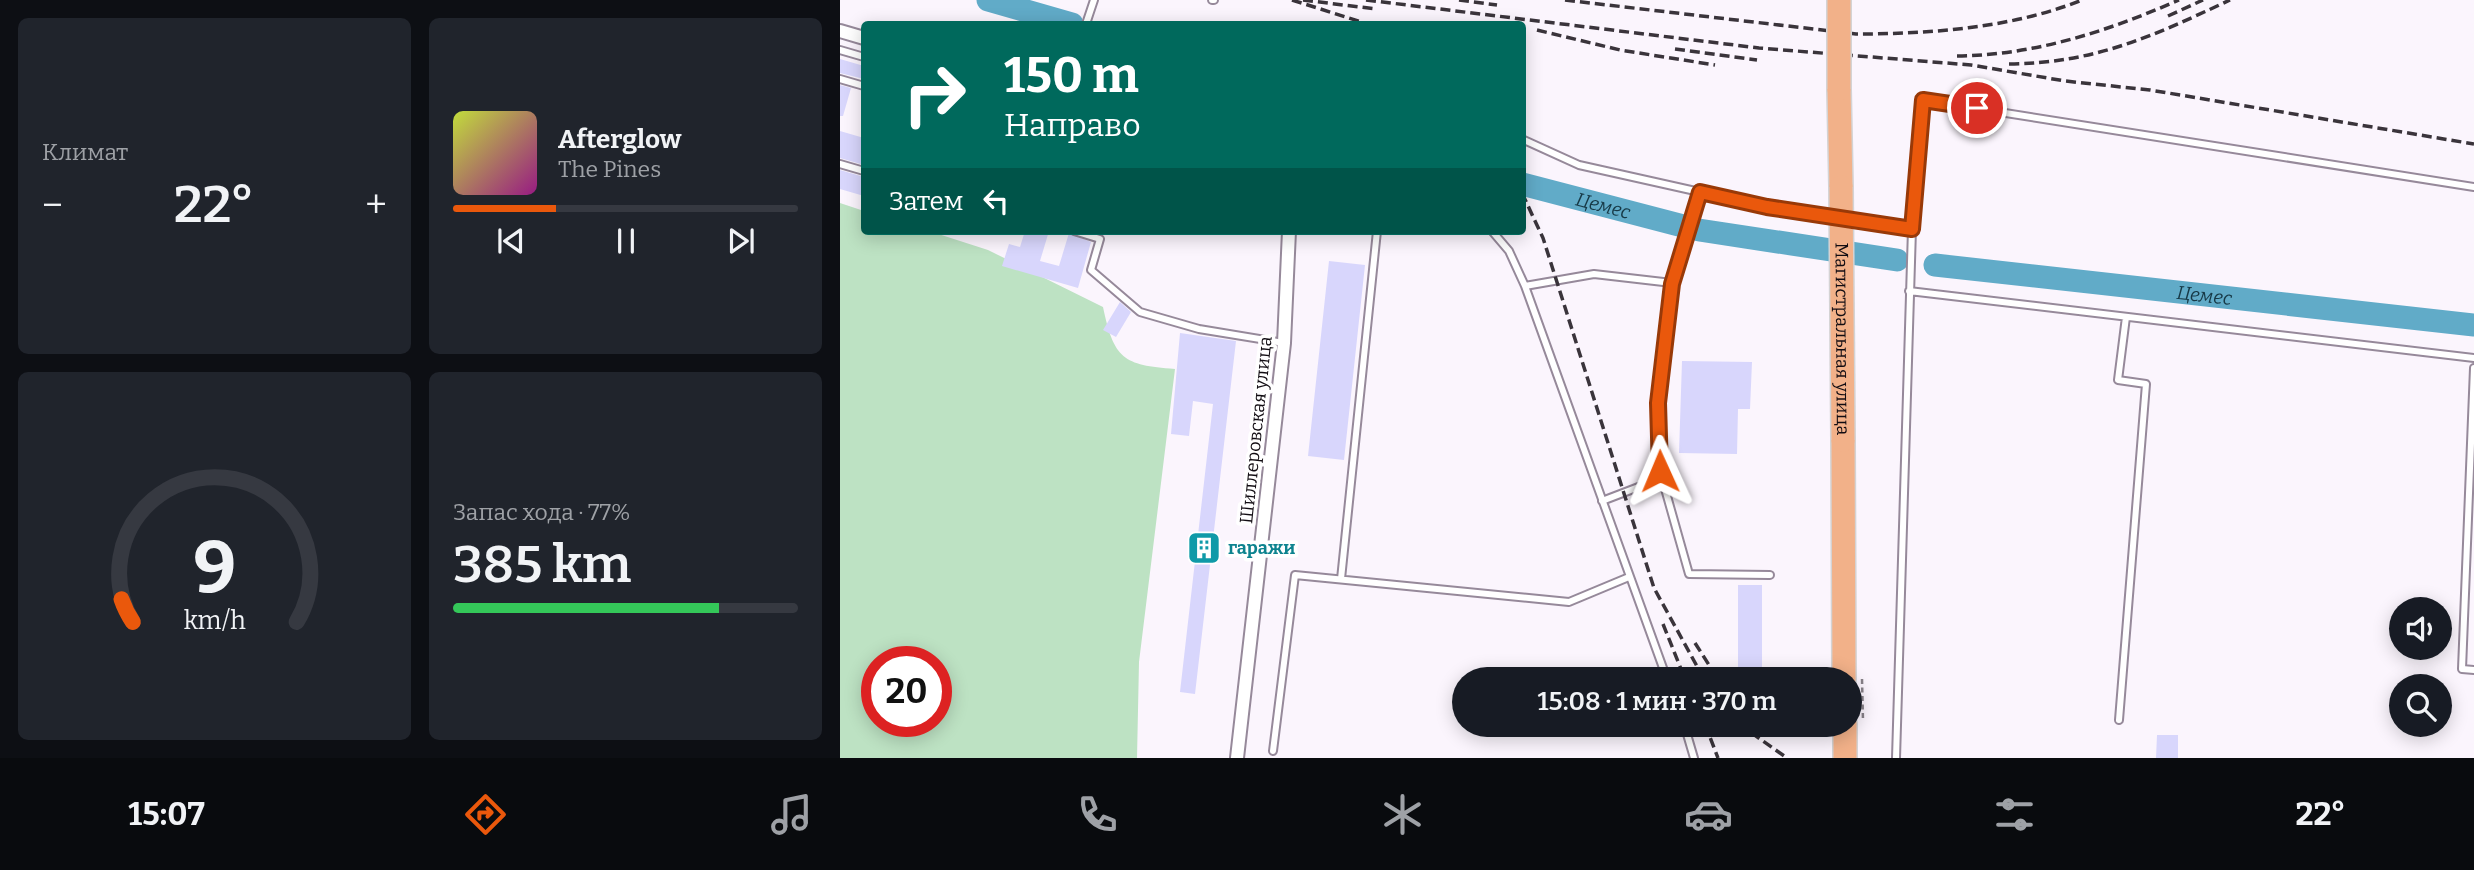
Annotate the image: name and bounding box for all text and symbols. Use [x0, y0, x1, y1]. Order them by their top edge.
text: 150 m [1004, 46, 1139, 105]
icon: right [889, 49, 980, 140]
pin [1947, 78, 2007, 138]
icon: arrive [1958, 89, 1996, 127]
text: Направо [1004, 106, 1141, 144]
text: Afterglow [558, 124, 681, 155]
text: Климат [42, 138, 128, 166]
text: The Pines [558, 155, 661, 183]
text: 22° [174, 173, 255, 236]
text: − [42, 182, 63, 228]
text: + [365, 182, 387, 228]
icon: left [977, 182, 1015, 220]
text: Затем [889, 186, 963, 217]
water label: Цемес [1573, 187, 1633, 223]
icon: previous [492, 222, 530, 260]
icon: pause [607, 222, 645, 260]
icon: next [722, 222, 760, 260]
street label: Магистральная улица [1830, 242, 1854, 436]
water label: Цемес [2175, 280, 2233, 309]
street label: Шиллеровская улица [1235, 335, 1277, 525]
position arrow [1623, 434, 1697, 508]
text: Запас хода · 77% [453, 498, 631, 526]
text: 9 [193, 524, 236, 611]
building icon: гаражи [1185, 529, 1223, 567]
text: 385 km [453, 533, 631, 596]
place label: гаражи [1228, 537, 1295, 559]
map controls [2389, 597, 2452, 737]
button: sound [2389, 597, 2452, 660]
text: km/h [184, 606, 246, 636]
speed limit sign: 20 [861, 646, 952, 737]
button: search [2389, 674, 2452, 737]
text: 15:08 · 1 мин · 370 m [1538, 686, 1776, 717]
icon: directions [461, 790, 510, 839]
icon: music [767, 790, 816, 839]
icon: phone [1073, 790, 1122, 839]
icon: climate [1378, 790, 1427, 839]
icon: car [1684, 790, 1733, 839]
icon: filters [1990, 790, 2039, 839]
text: 15:07 [128, 795, 205, 833]
text: 22° [2295, 795, 2346, 833]

